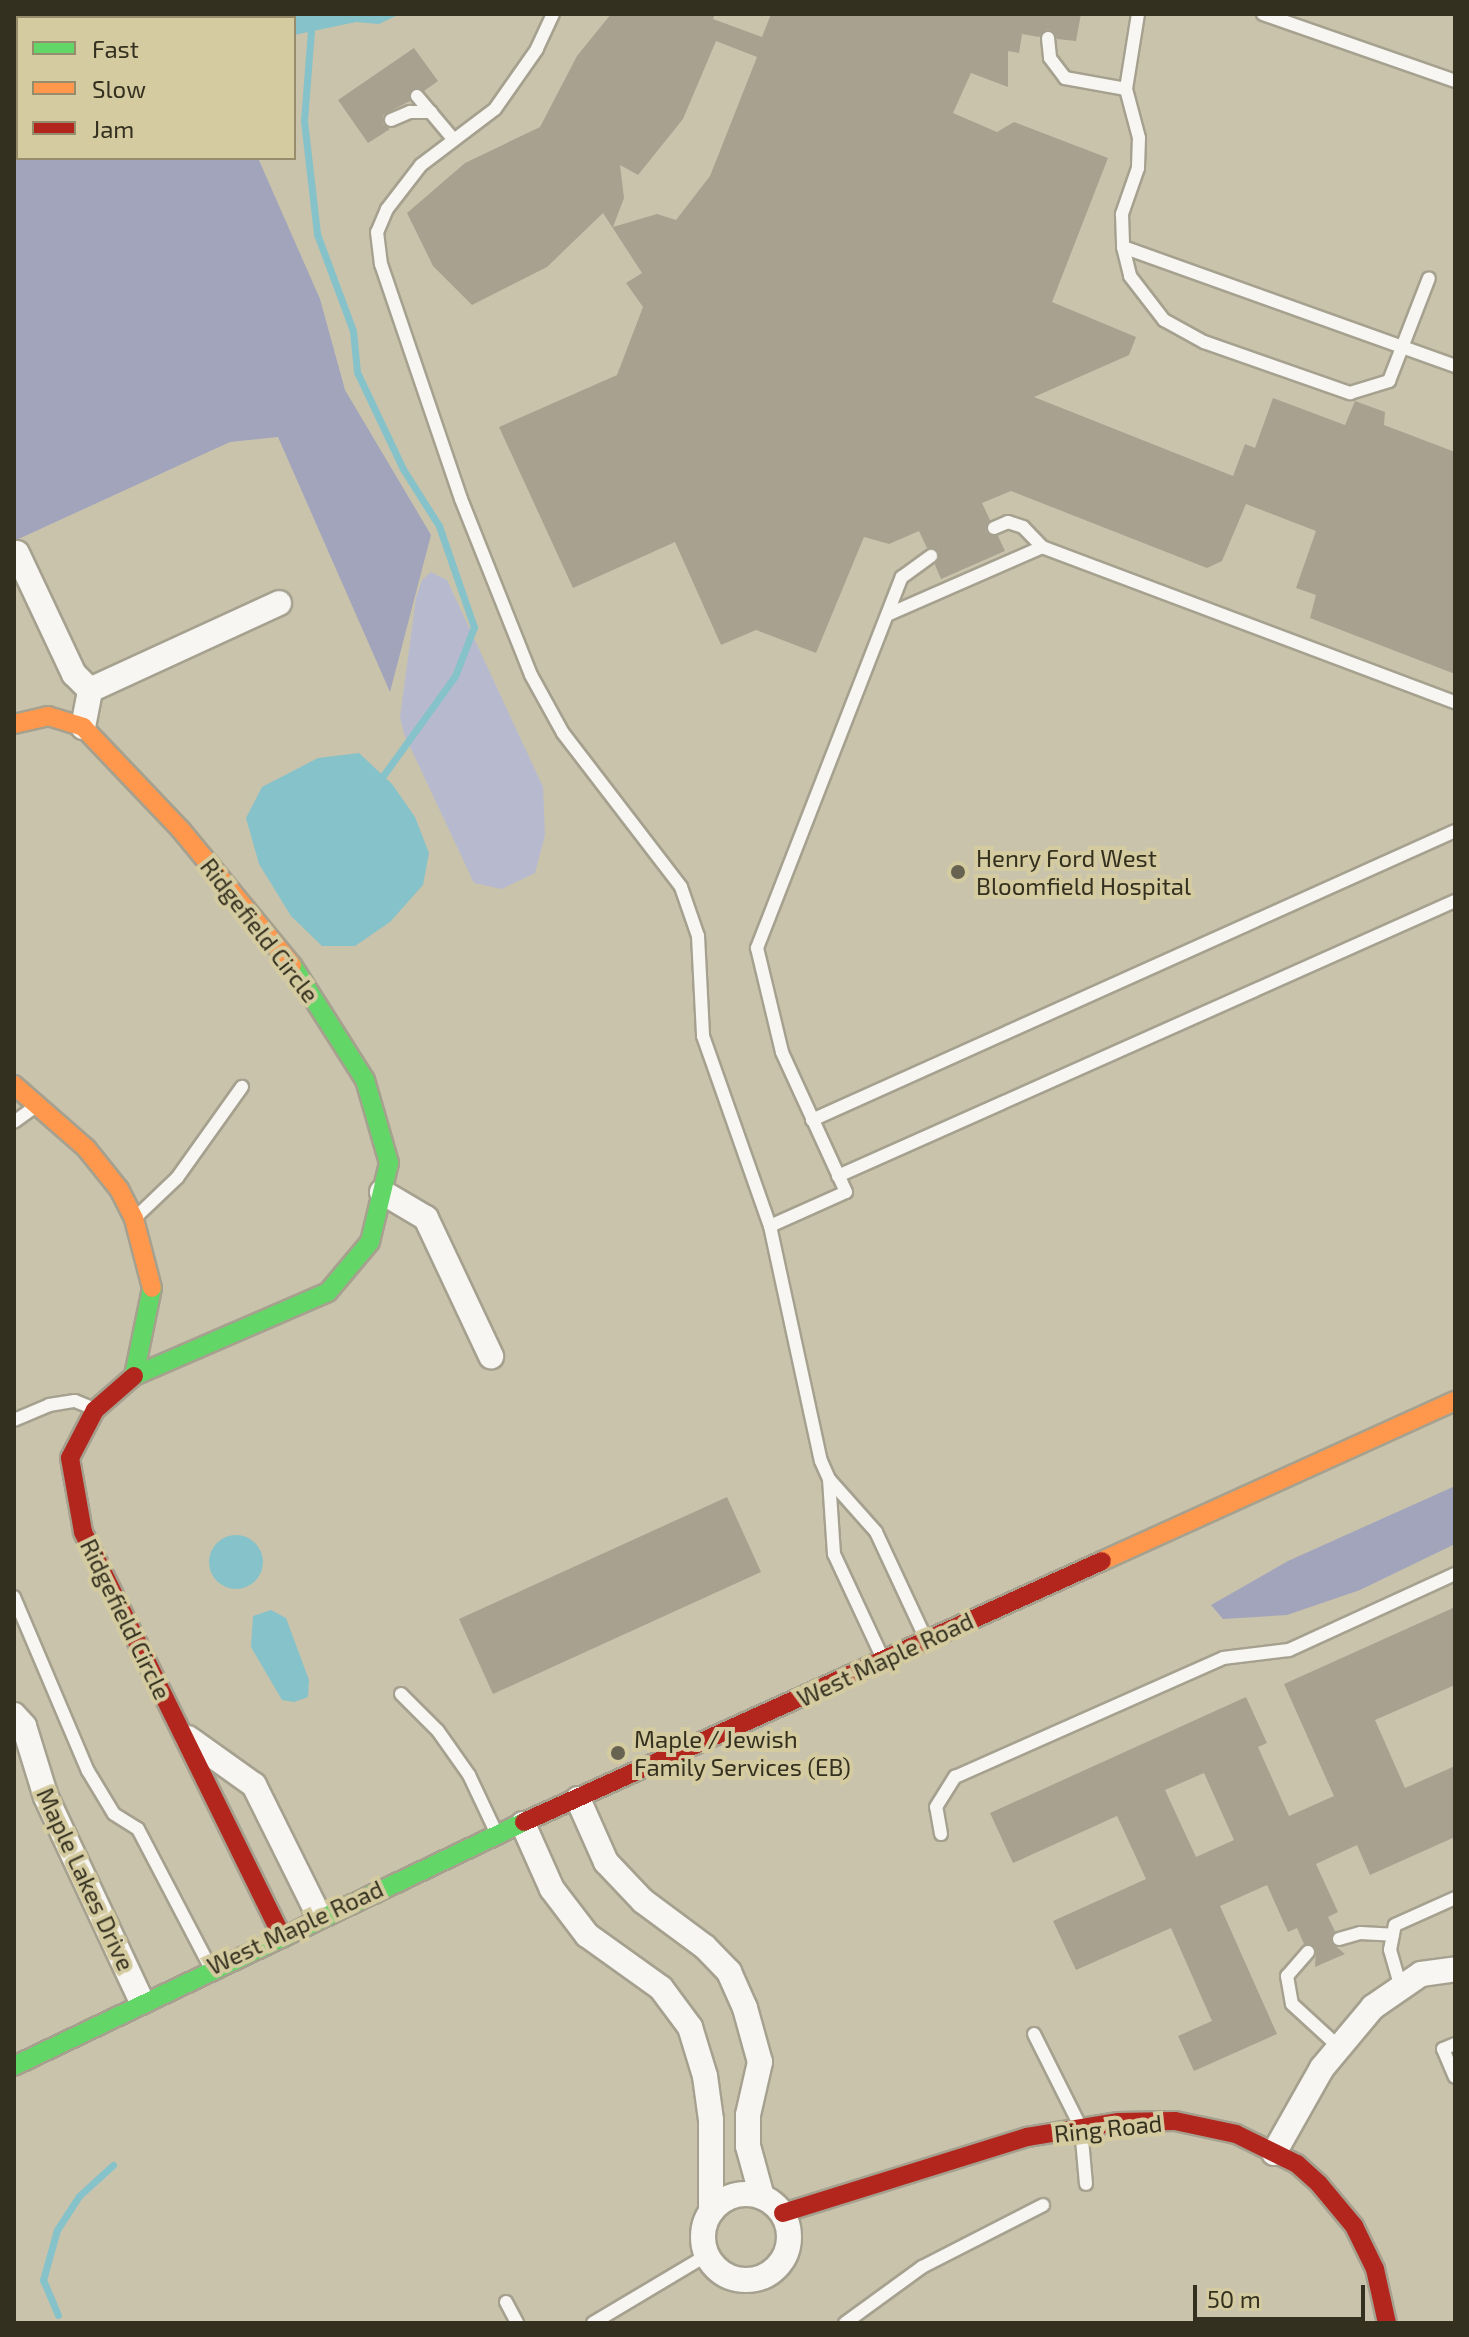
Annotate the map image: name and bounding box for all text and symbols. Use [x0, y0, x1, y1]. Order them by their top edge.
legend [16, 16, 296, 160]
text: Fast [92, 34, 139, 63]
text: Slow [92, 74, 146, 103]
text: Jam [92, 114, 134, 143]
place label: Henry Ford West Bloomfield Hospital [976, 844, 1191, 900]
street label: Ridgefield Circle [195, 852, 325, 1008]
marker: Henry Ford West Bloomfield Hospital [947, 861, 969, 883]
street label: Ridgefield Circle [75, 1534, 177, 1704]
street label: West Maple Road [793, 1606, 977, 1712]
place label: Maple / Jewish Family Services (EB) [634, 1725, 851, 1781]
marker: Maple / Jewish Family Services (EB) [609, 1744, 627, 1762]
street label: Maple Lakes Drive [31, 1783, 141, 1975]
street label: West Maple Road [203, 1874, 387, 1980]
street label: Ring Road [1052, 2108, 1164, 2148]
scale bar [1197, 2269, 1369, 2319]
text: 50 m [1207, 2284, 1261, 2313]

